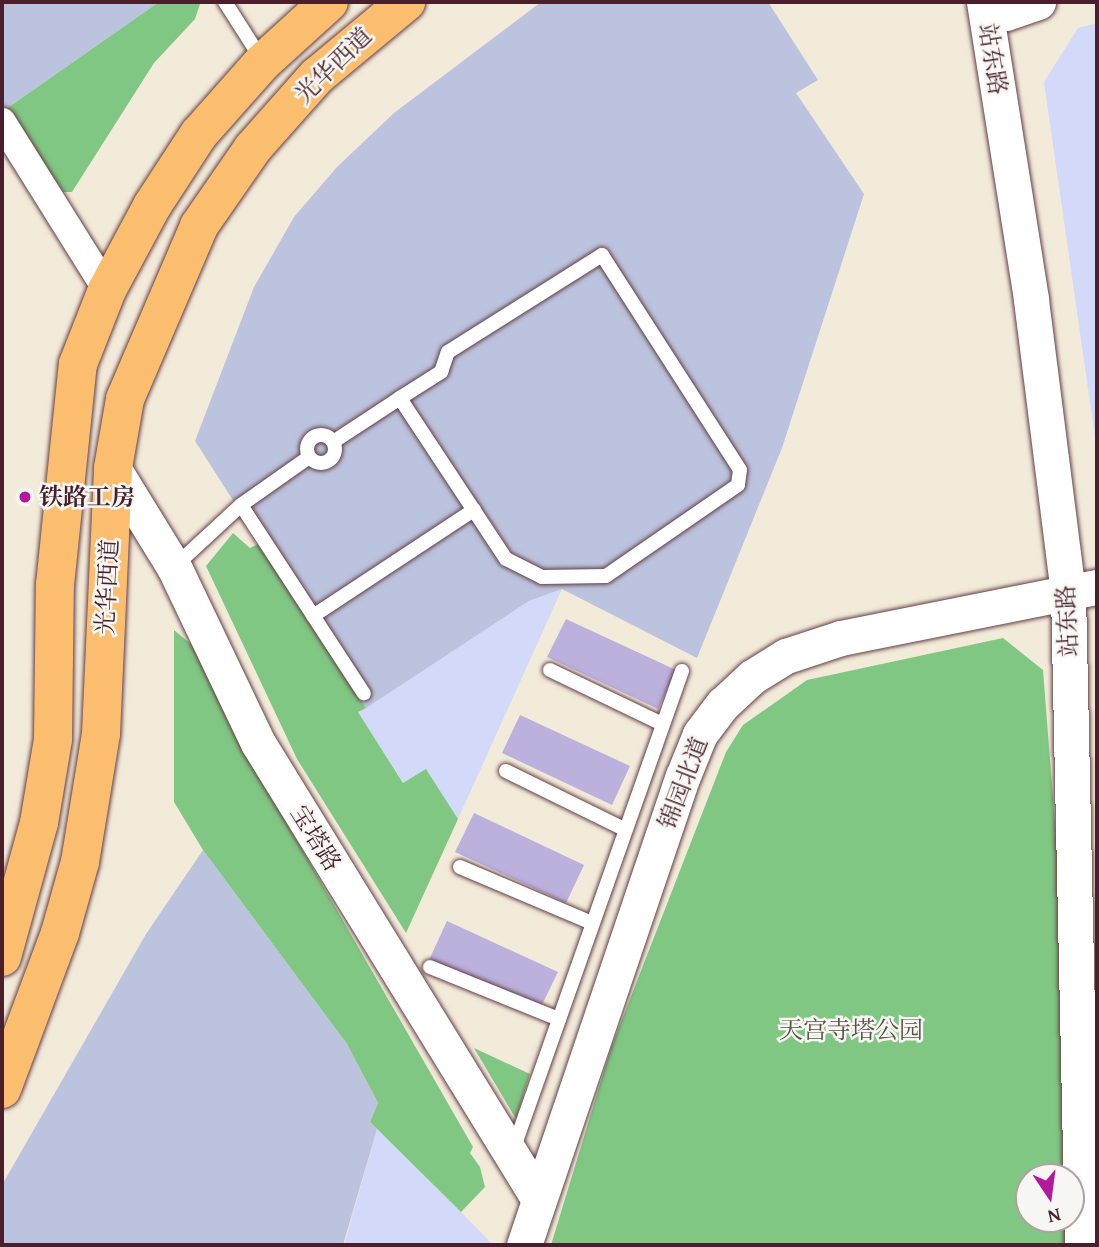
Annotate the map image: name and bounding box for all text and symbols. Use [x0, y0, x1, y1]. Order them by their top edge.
street label: 光华西道 [288, 21, 378, 109]
street label: 站东路 [973, 21, 1013, 97]
place label: 铁路工房 [39, 483, 135, 511]
marker: 铁路工房 [17, 489, 33, 505]
street label: 光华西道 [90, 538, 124, 636]
street label: 站东路 [1051, 584, 1083, 658]
street label: 锦园北道 [652, 733, 714, 833]
street label: 宝塔路 [285, 800, 347, 876]
park label: 天宫寺塔公园 [779, 1016, 923, 1044]
north arrow [1015, 1163, 1085, 1233]
text: N [1045, 1201, 1064, 1232]

